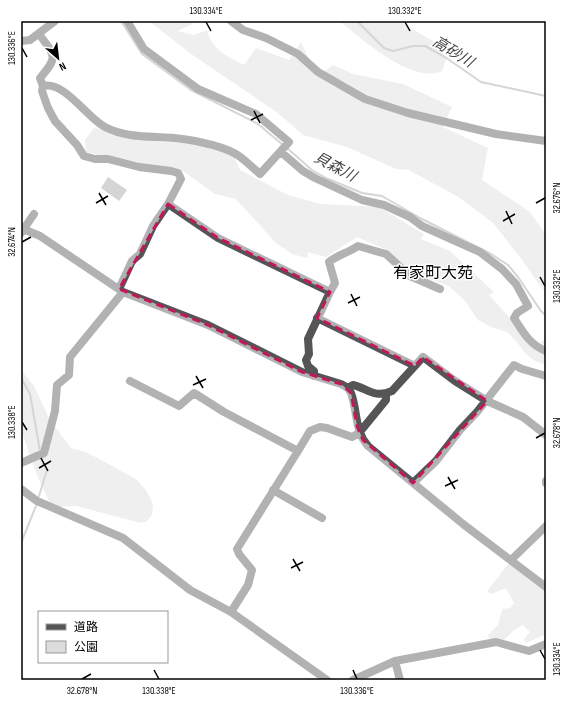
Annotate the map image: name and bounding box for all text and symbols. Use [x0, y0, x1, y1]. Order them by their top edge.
text: 130.334°E [189, 5, 223, 17]
text: 130.332°E [388, 5, 422, 17]
text: 130.336°E [6, 31, 18, 65]
water label: 高砂川 [429, 32, 479, 73]
north arrow [38, 38, 78, 78]
text: N [57, 59, 68, 74]
water label: 貝森川 [311, 148, 361, 187]
text: 32.676°N [551, 183, 563, 213]
text: 32.674°N [6, 227, 18, 257]
district label: 有家町大苑 [393, 264, 473, 283]
text: 130.332°E [551, 269, 563, 303]
text: 130.338°E [6, 405, 18, 439]
text: 32.678°N [551, 418, 563, 448]
legend [38, 611, 168, 663]
text: 道路 [74, 620, 98, 635]
text: 公園 [74, 640, 98, 655]
text: 130.334°E [551, 642, 563, 676]
text: 32.678°N [67, 685, 97, 697]
text: 130.338°E [142, 685, 176, 697]
text: 130.336°E [340, 685, 374, 697]

